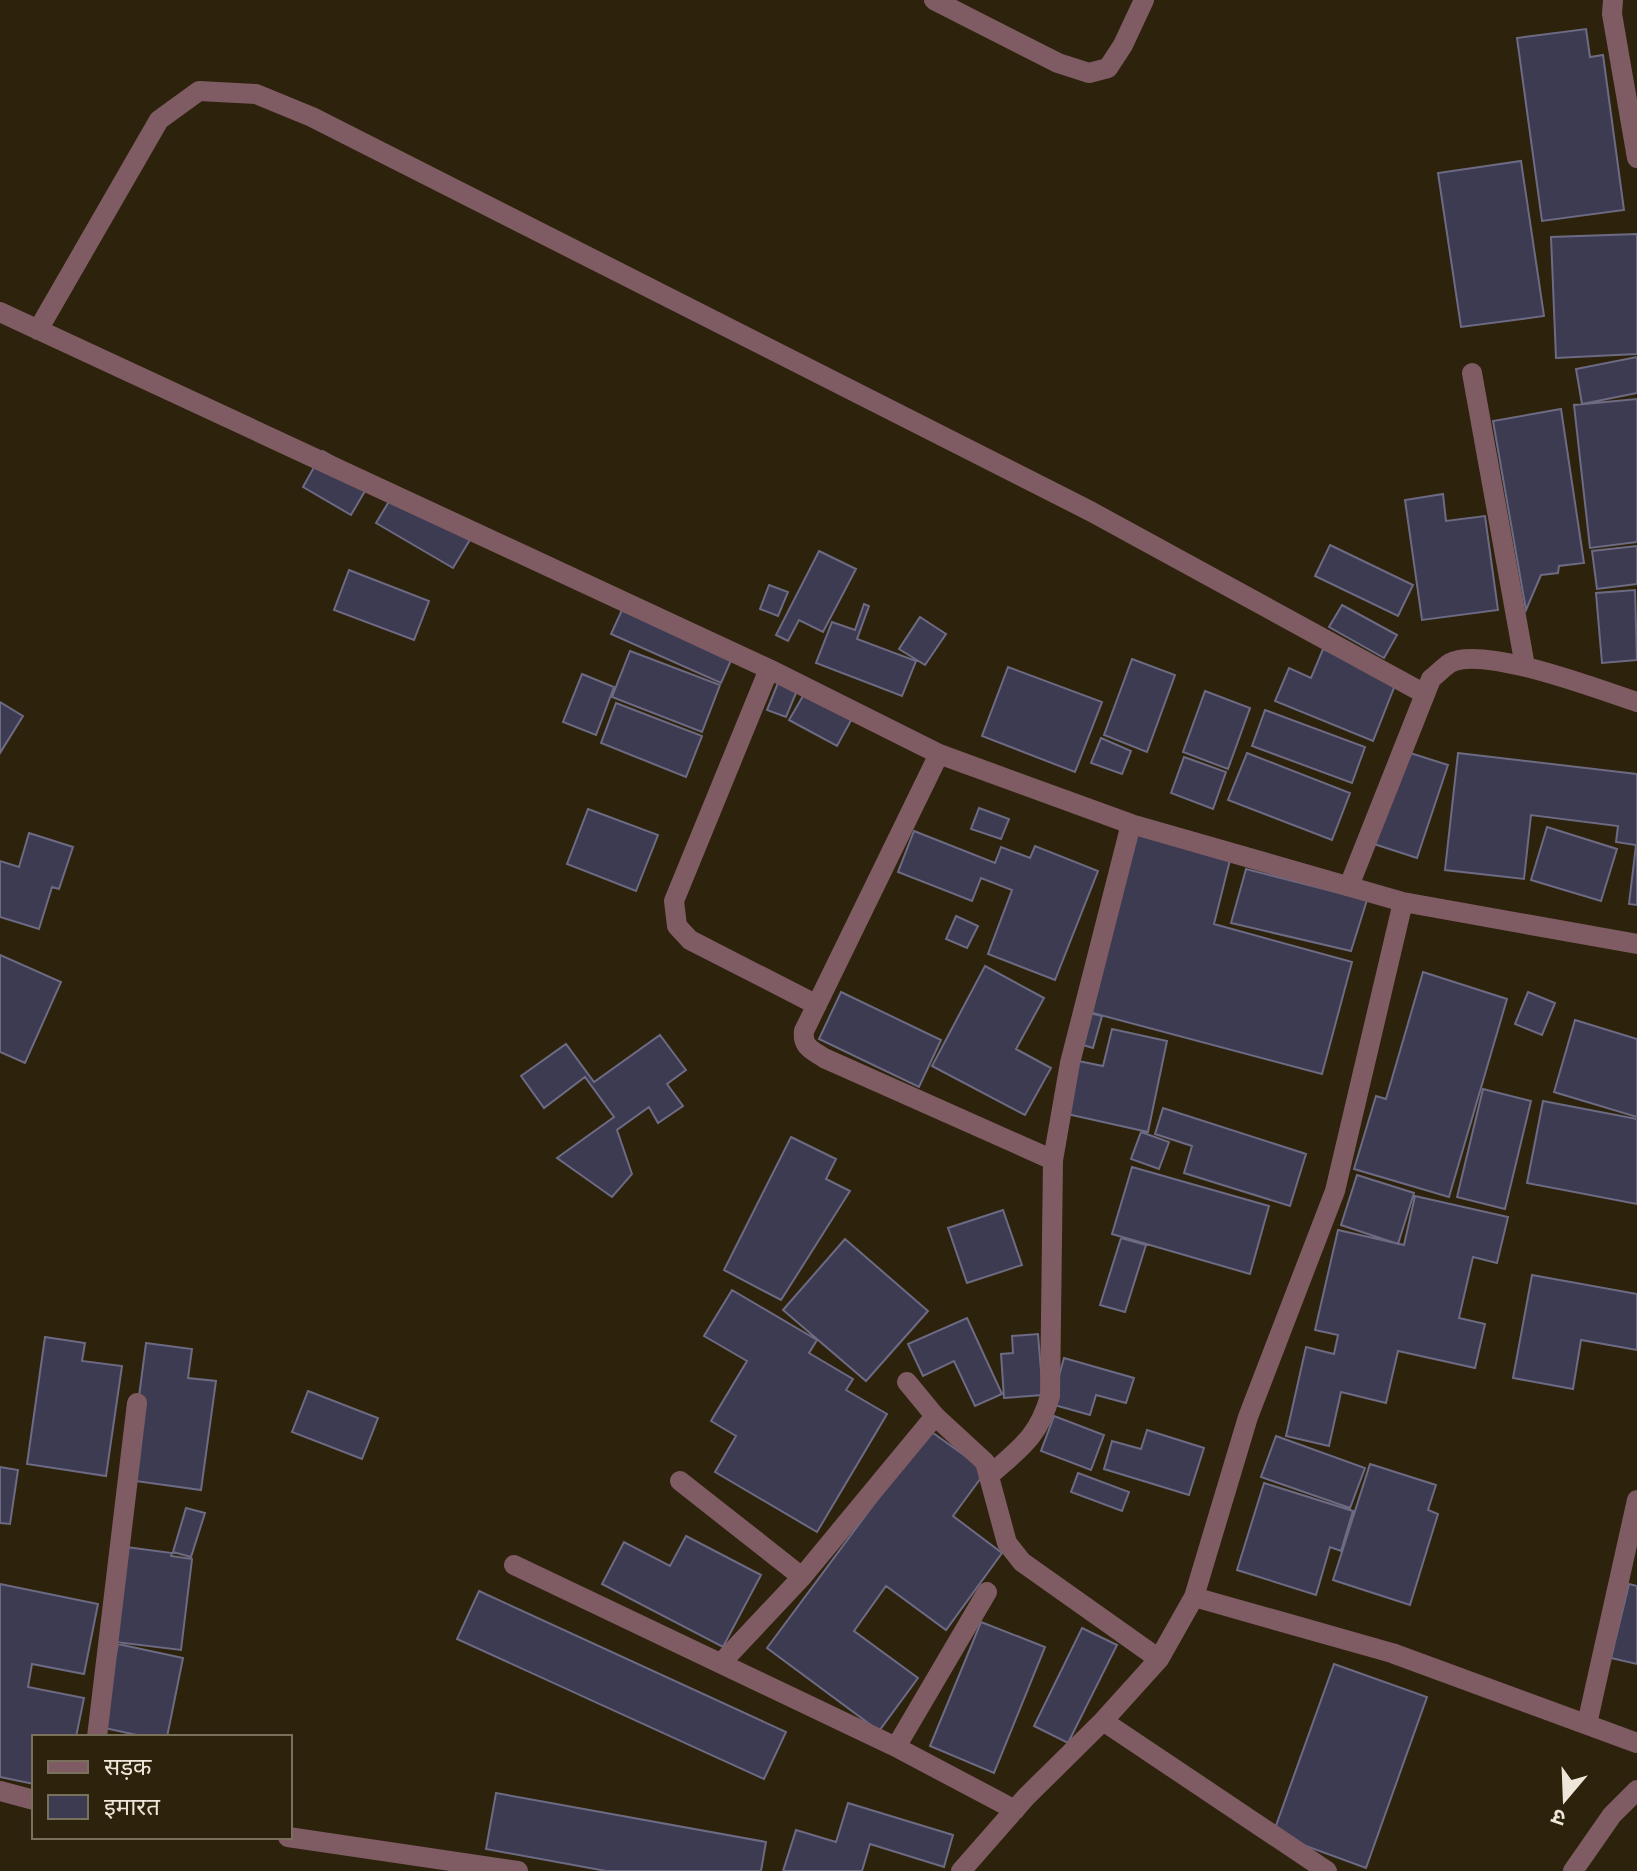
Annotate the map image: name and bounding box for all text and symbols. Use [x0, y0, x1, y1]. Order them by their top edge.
legend [32, 1735, 292, 1839]
text: सड़क [104, 1751, 152, 1781]
north arrow [1525, 1759, 1605, 1839]
text: इमारत [104, 1791, 161, 1821]
text: उ [1547, 1802, 1569, 1833]

